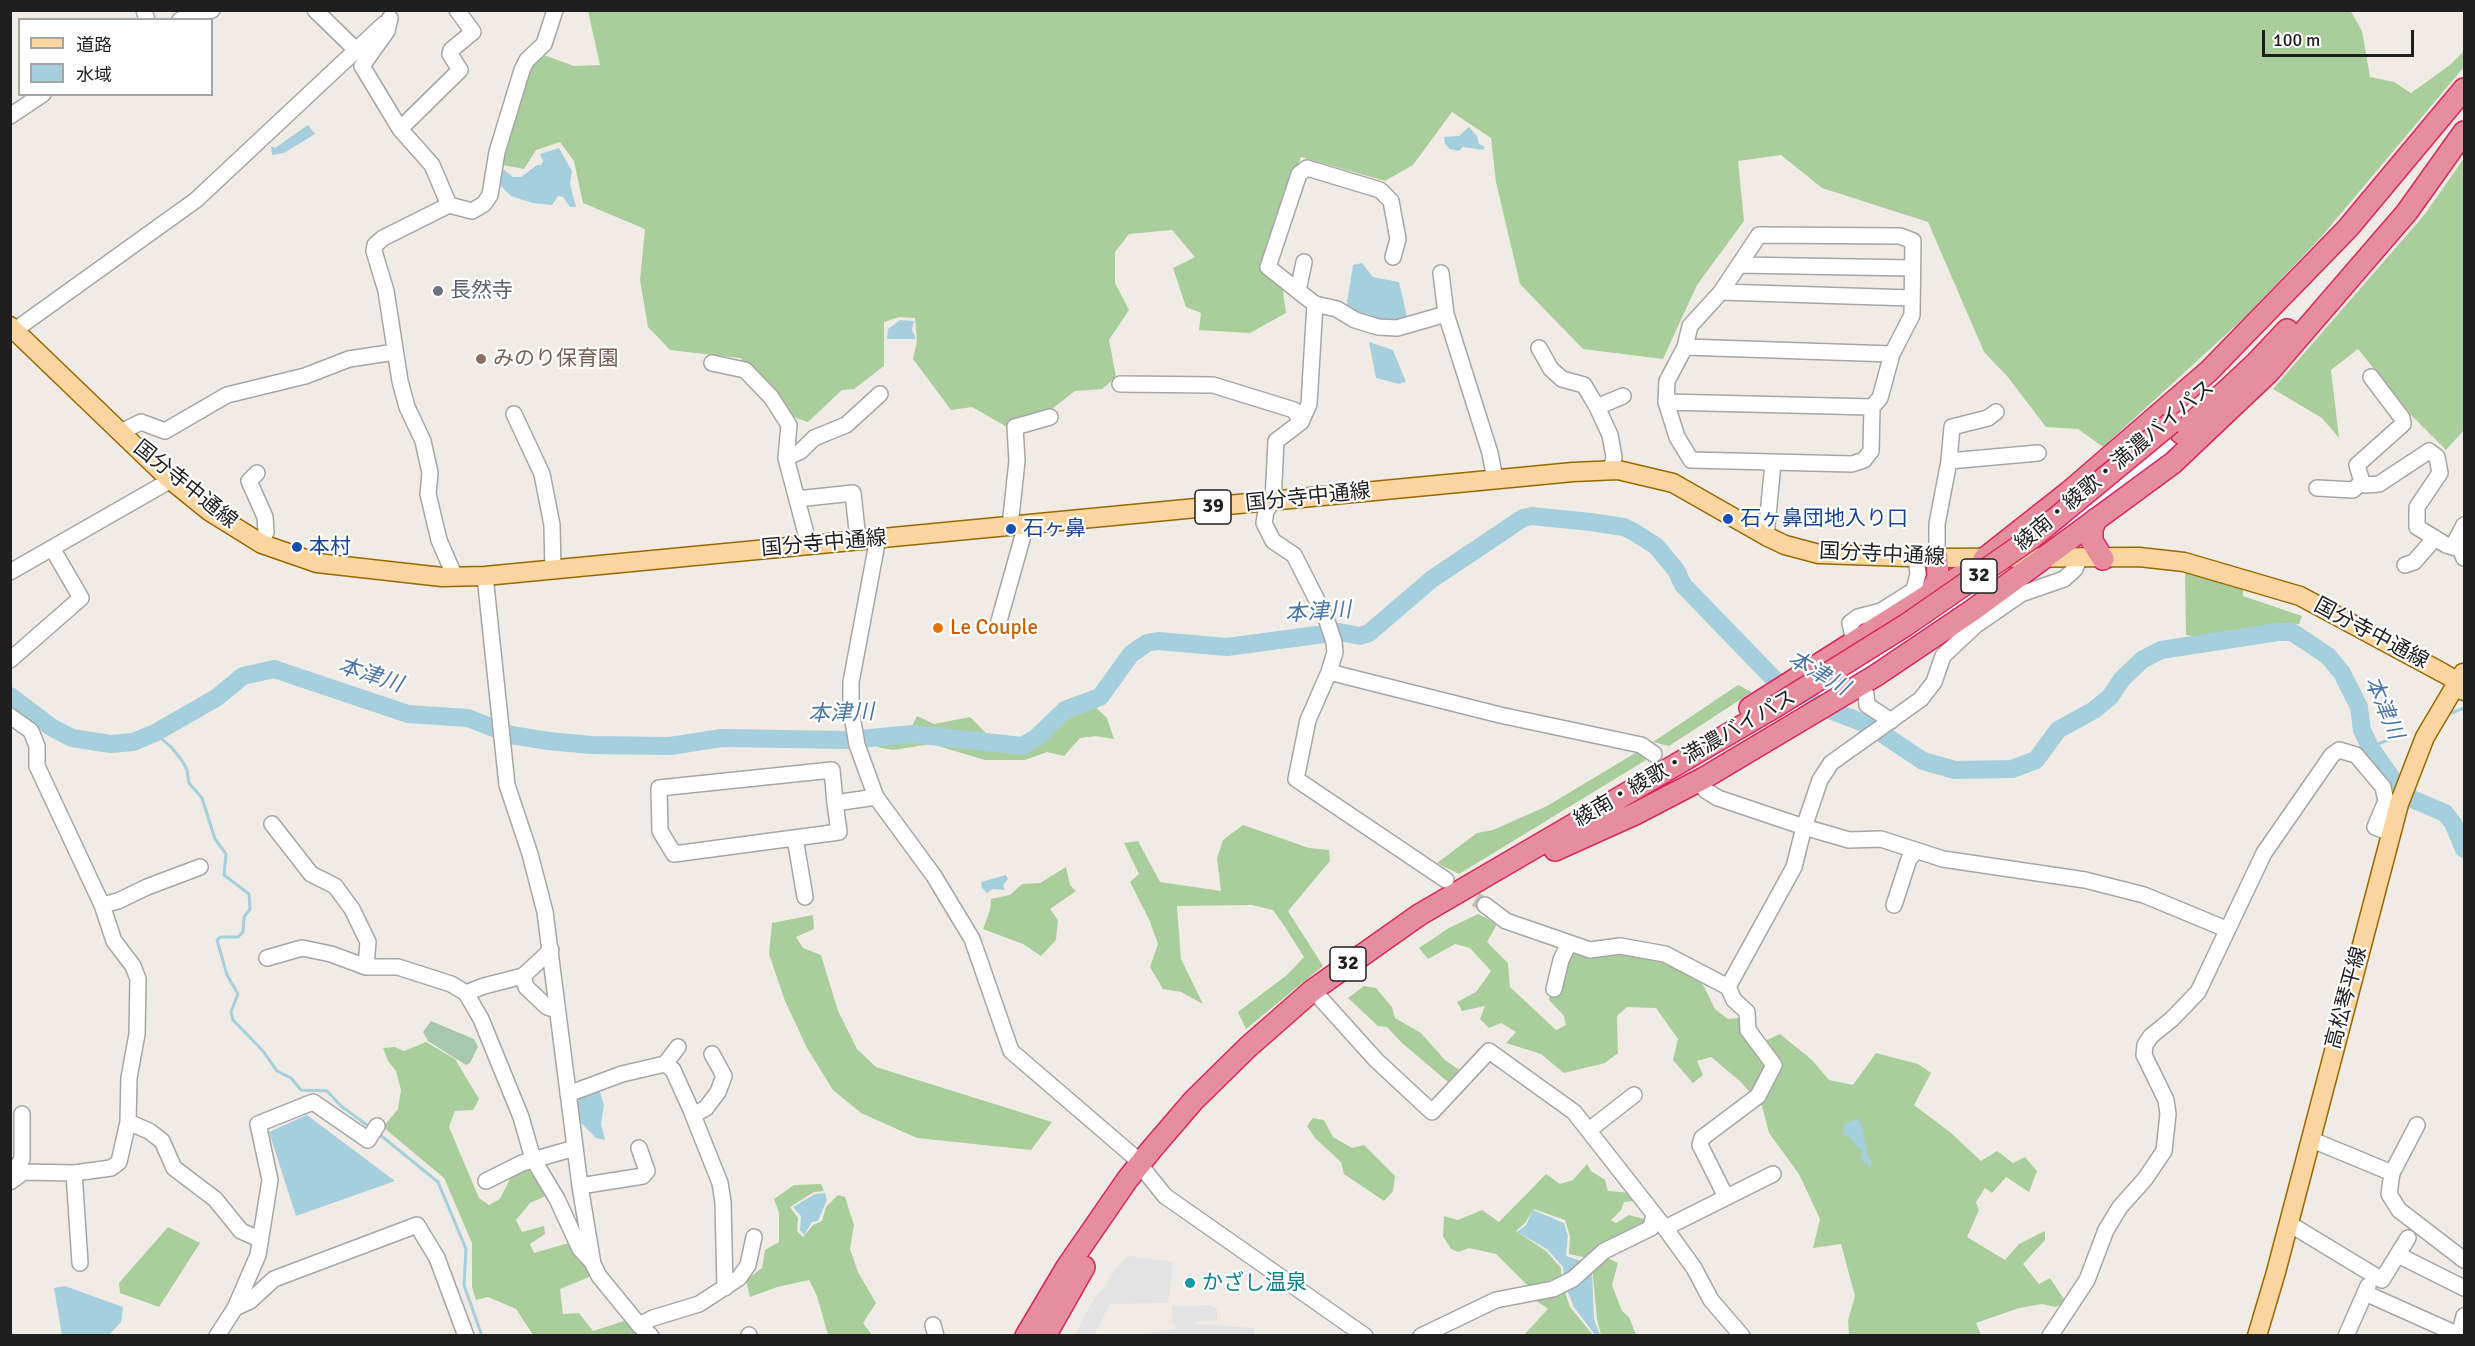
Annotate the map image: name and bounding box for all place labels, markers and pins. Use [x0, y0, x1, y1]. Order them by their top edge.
place label: 長然寺 [450, 278, 513, 304]
marker: 長然寺 [431, 284, 445, 298]
place label: みのり保育園 [493, 346, 619, 372]
marker: みのり保育園 [474, 352, 488, 366]
place label: 石ヶ鼻団地入り口 [1740, 506, 1908, 532]
marker: 石ヶ鼻団地入り口 [1721, 512, 1735, 526]
place label: 石ヶ鼻 [1023, 516, 1086, 542]
marker: 石ヶ鼻 [1004, 522, 1018, 536]
place label: 本村 [309, 534, 351, 560]
marker: 本村 [290, 540, 304, 554]
place label: Le Couple [950, 615, 1038, 641]
marker: Le Couple [931, 621, 945, 635]
place label: かざし温泉 [1202, 1270, 1307, 1296]
marker: かざし温泉 [1183, 1276, 1197, 1290]

